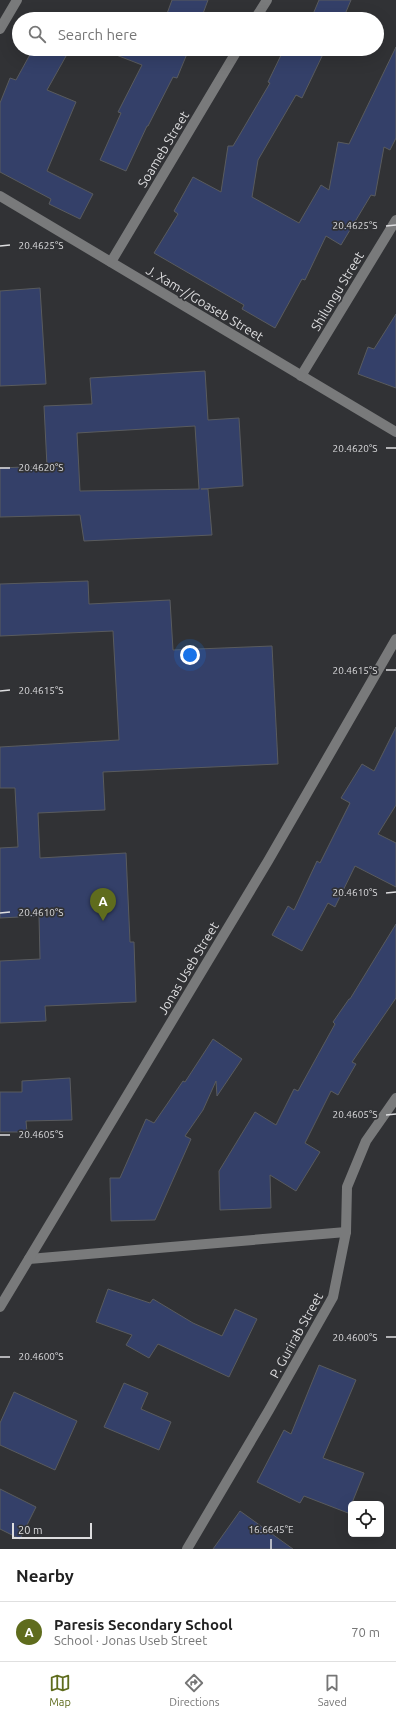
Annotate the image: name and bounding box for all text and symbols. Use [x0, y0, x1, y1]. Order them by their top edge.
search box [12, 12, 384, 56]
icon: search [26, 23, 48, 45]
text: Search here [58, 26, 137, 43]
street label: Soameb Street [135, 108, 191, 190]
text: 20.4625°S [333, 220, 377, 231]
text: 20.4625°S [19, 240, 63, 251]
street label: Shilungu Street [308, 249, 366, 333]
street label: J. Xam-//Goaseb Street [144, 262, 266, 344]
text: 20.4620°S [333, 443, 377, 454]
text: 20.4620°S [19, 462, 63, 473]
your location [180, 645, 200, 665]
text: 20.4615°S [333, 665, 377, 676]
text: 20.4615°S [19, 685, 63, 696]
text: 20.4610°S [333, 887, 377, 898]
pin: A [90, 888, 116, 921]
text: 20.4610°S [19, 907, 63, 918]
street label: Jonas Useb Street [155, 919, 221, 1017]
text: 20.4605°S [333, 1109, 377, 1120]
text: 20.4605°S [19, 1129, 63, 1140]
street label: P. Gurirab Street [267, 1290, 325, 1380]
text: 20.4600°S [333, 1332, 377, 1343]
text: 20.4600°S [19, 1351, 63, 1362]
map controls [348, 1501, 384, 1537]
button: locate [348, 1501, 384, 1537]
scale bar [12, 1521, 92, 1540]
text: 20 m [18, 1524, 42, 1536]
text: 16.6645°E [248, 1524, 294, 1535]
text: Nearby [16, 1566, 74, 1585]
text: Paresis Secondary School [54, 1616, 233, 1633]
text: A [24, 1625, 34, 1639]
text: 70 m [351, 1625, 380, 1639]
text: School · Jonas Useb Street [54, 1633, 207, 1647]
tab: Map [49, 1672, 71, 1708]
tab: Directions [169, 1672, 219, 1708]
tab: Saved [318, 1672, 347, 1708]

